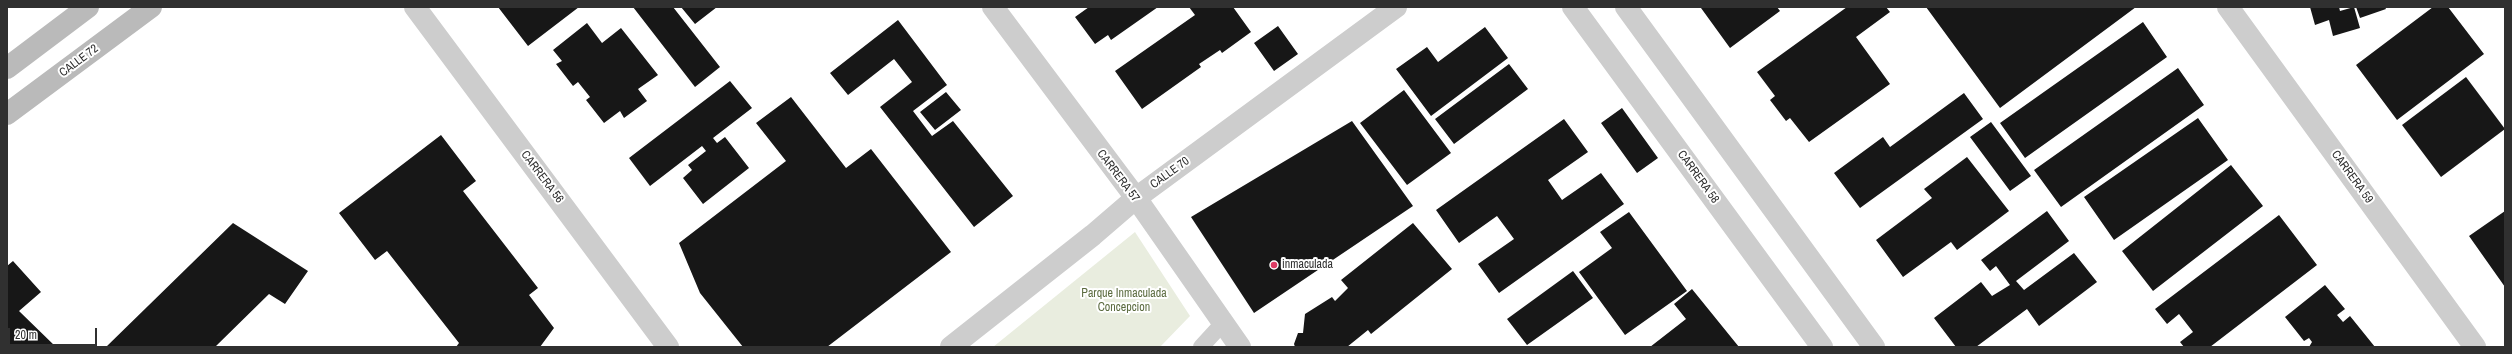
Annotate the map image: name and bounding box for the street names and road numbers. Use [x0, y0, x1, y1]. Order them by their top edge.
street label: CALLE 72 [57, 42, 101, 80]
street label: CARRERA 57 [1094, 147, 1142, 205]
street label: CARRERA 56 [518, 148, 566, 206]
street label: CARRERA 58 [1674, 148, 1722, 206]
street label: CARRERA 59 [2328, 148, 2376, 206]
street label: CALLE 70 [1148, 154, 1192, 192]

